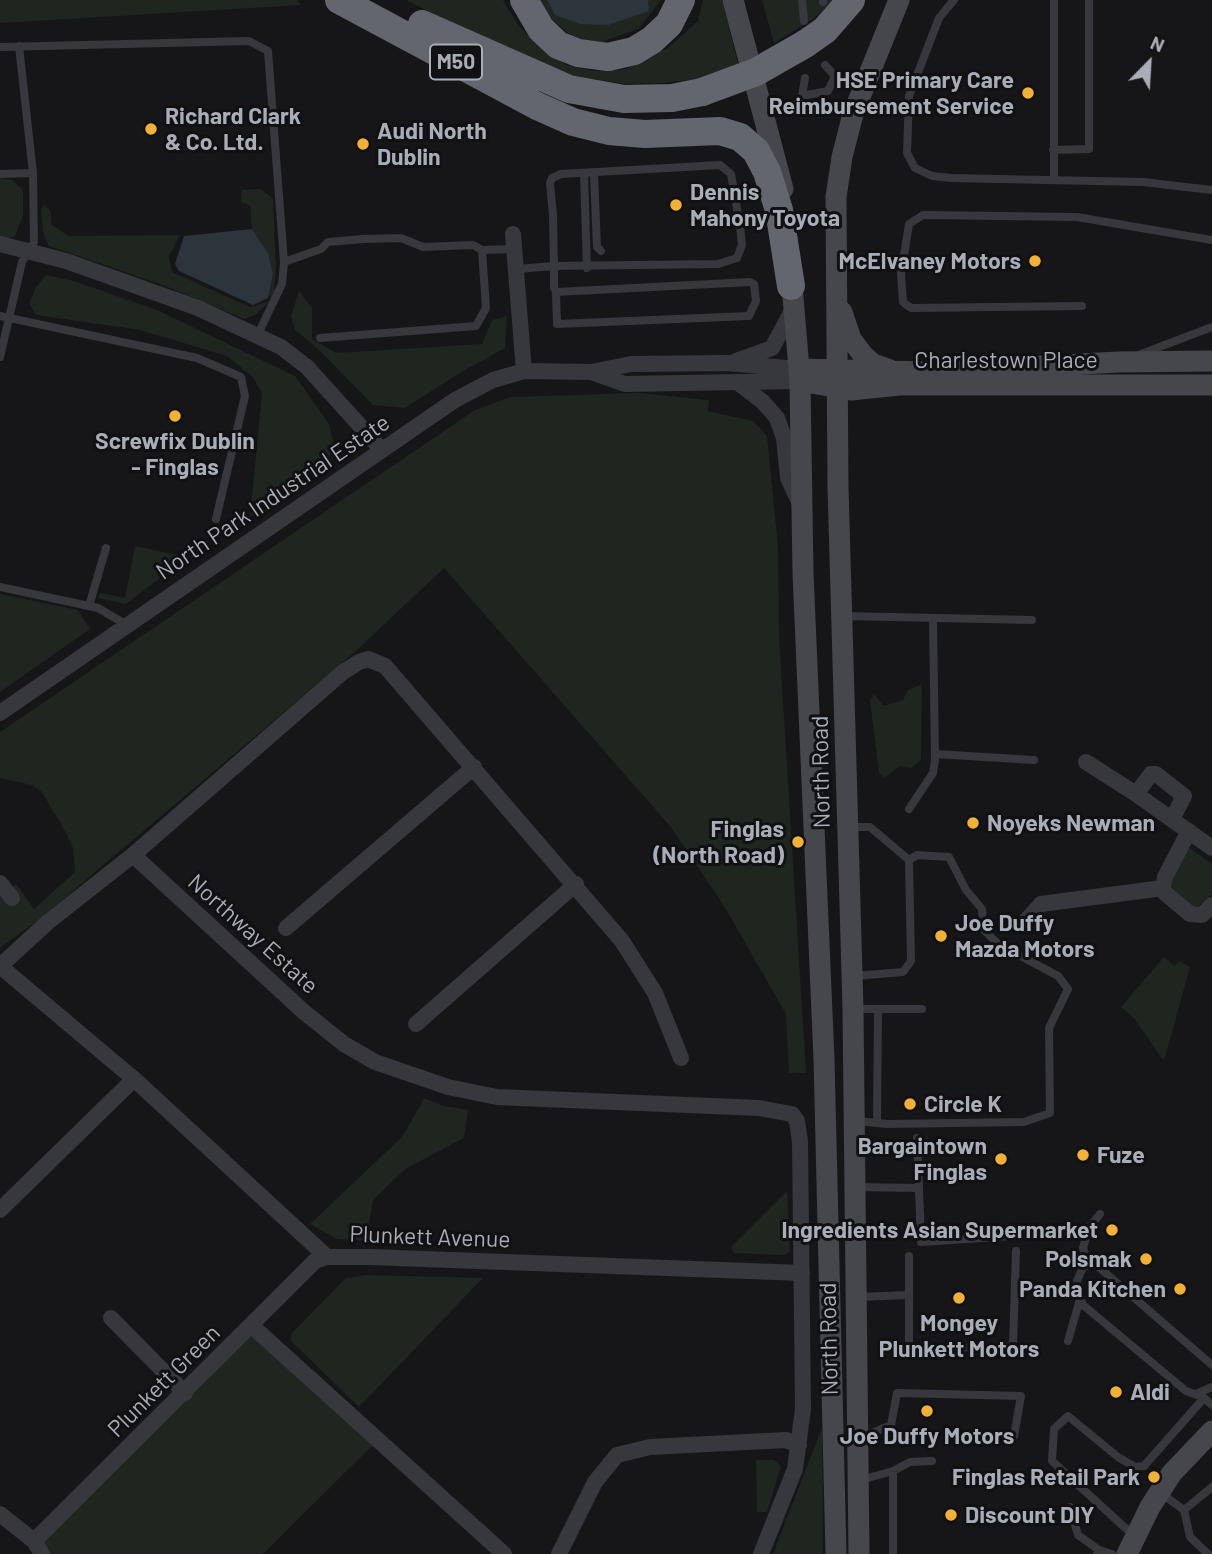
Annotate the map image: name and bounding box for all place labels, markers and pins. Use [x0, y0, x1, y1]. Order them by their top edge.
place label: HSE Primary Care Reimbursement Service [769, 66, 1014, 120]
marker: HSE Primary Care Reimbursement Service [1020, 85, 1036, 101]
place label: Richard Clark & Co. Ltd. [165, 102, 301, 156]
place label: Audi North Dublin [377, 117, 487, 171]
marker: Richard Clark & Co. Ltd. [143, 121, 159, 137]
marker: Audi North Dublin [355, 136, 371, 152]
place label: Dennis Mahony Toyota [690, 178, 840, 232]
marker: Dennis Mahony Toyota [668, 197, 684, 213]
place label: McElvaney Motors [839, 247, 1021, 275]
marker: McElvaney Motors [1027, 253, 1043, 269]
marker: Screwfix Dublin - Finglas [167, 408, 183, 424]
place label: Screwfix Dublin - Finglas [95, 427, 255, 481]
place label: Noyeks Newman [987, 809, 1155, 837]
place label: Finglas (North Road) [653, 815, 784, 869]
marker: Noyeks Newman [965, 815, 981, 831]
marker: Finglas (North Road) [790, 834, 806, 850]
place label: Joe Duffy Mazda Motors [955, 909, 1094, 963]
marker: Joe Duffy Mazda Motors [933, 928, 949, 944]
place label: Circle K [924, 1090, 1002, 1118]
marker: Circle K [902, 1096, 918, 1112]
place label: Bargaintown Finglas [858, 1132, 987, 1186]
place label: Fuze [1097, 1141, 1145, 1169]
marker: Fuze [1075, 1147, 1091, 1163]
marker: Bargaintown Finglas [993, 1151, 1009, 1167]
place label: Ingredients Asian Supermarket [781, 1216, 1098, 1244]
marker: Ingredients Asian Supermarket [1104, 1222, 1120, 1238]
place label: Polsmak [1045, 1245, 1132, 1273]
marker: Polsmak [1138, 1251, 1154, 1267]
place label: Panda Kitchen [1019, 1275, 1166, 1303]
marker: Panda Kitchen [1172, 1281, 1188, 1297]
marker: Mongey Plunkett Motors [951, 1290, 967, 1306]
place label: Mongey Plunkett Motors [879, 1309, 1039, 1363]
place label: Aldi [1130, 1378, 1170, 1406]
marker: Aldi [1108, 1384, 1124, 1400]
marker: Joe Duffy Motors [919, 1403, 935, 1419]
place label: Joe Duffy Motors [840, 1422, 1014, 1450]
place label: Finglas Retail Park [952, 1463, 1140, 1491]
marker: Finglas Retail Park [1146, 1469, 1162, 1485]
place label: Discount DIY [965, 1501, 1095, 1529]
marker: Discount DIY [943, 1507, 959, 1523]

